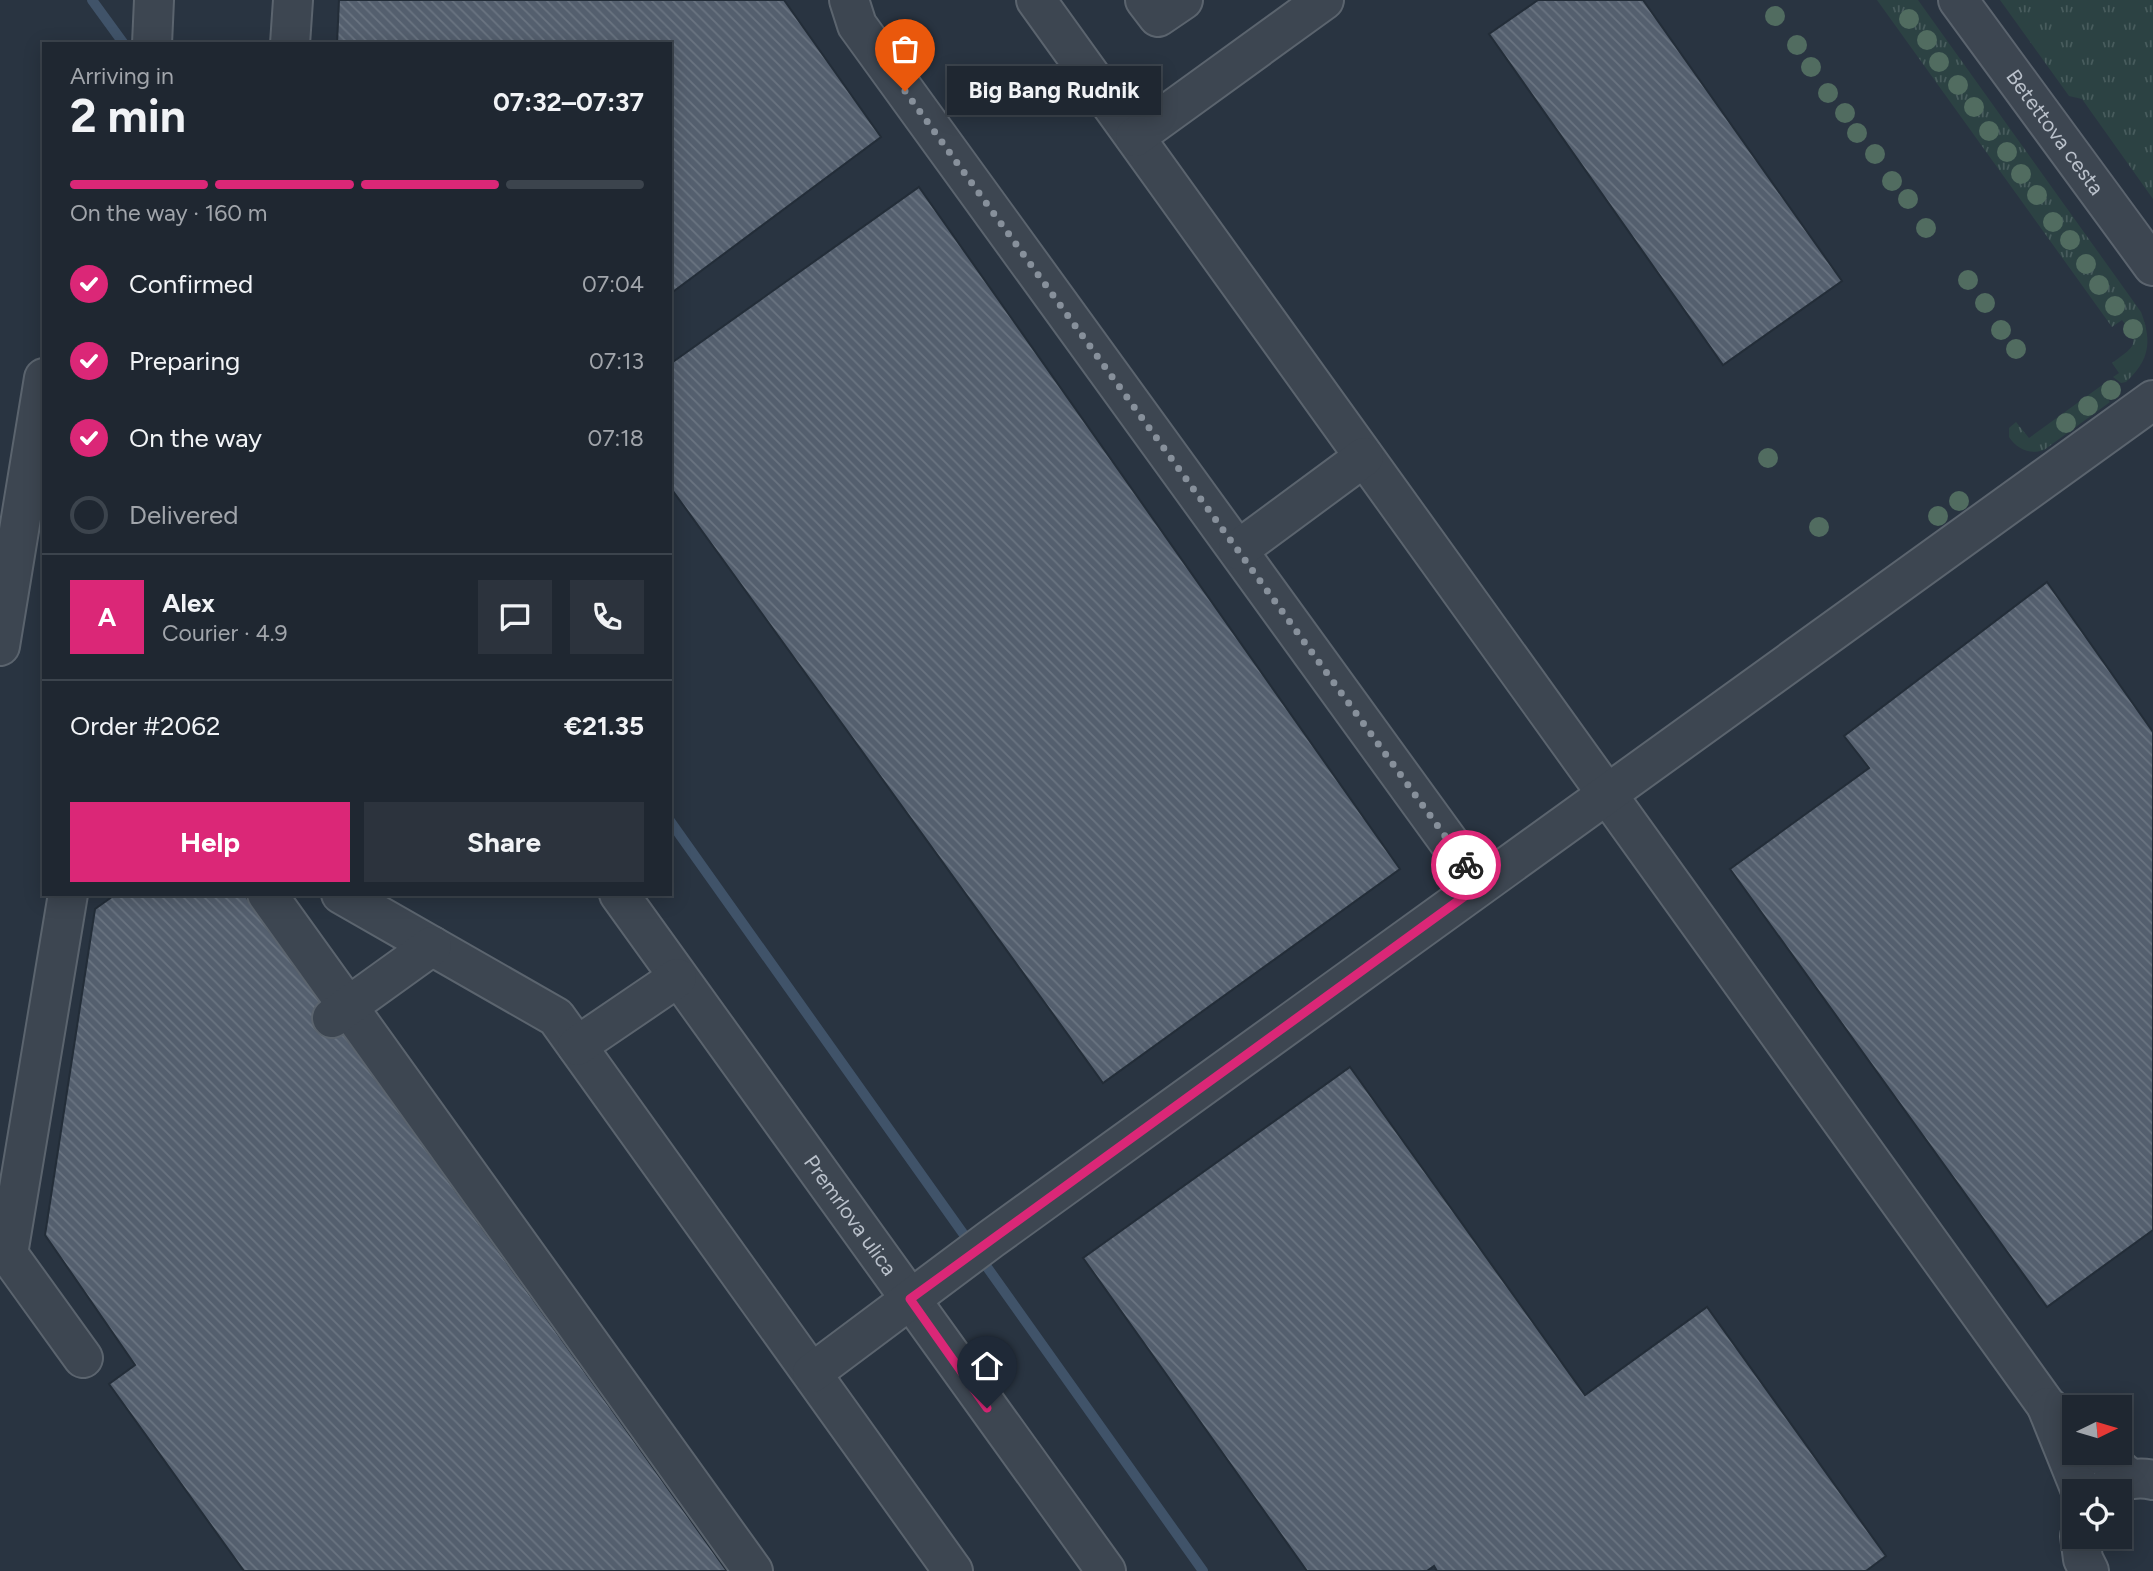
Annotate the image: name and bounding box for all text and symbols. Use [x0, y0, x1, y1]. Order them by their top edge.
pin [875, 19, 935, 91]
icon: bag [886, 30, 924, 68]
text: Arriving in [70, 62, 174, 90]
street label: Betettova cesta [2001, 64, 2110, 200]
callout: Big Bang Rudnik [947, 66, 1160, 116]
text: Big Bang Rudnik [968, 76, 1140, 104]
text: 07:32–07:37 [493, 86, 644, 118]
text: 2 min [70, 88, 186, 144]
text: On the way · 160 m [70, 199, 267, 227]
icon: check [70, 265, 108, 303]
text: Confirmed [129, 268, 253, 300]
text: 07:04 [582, 270, 644, 298]
icon: check [70, 342, 108, 380]
text: Preparing [129, 345, 240, 377]
text: 07:13 [589, 347, 644, 375]
icon: check [70, 419, 108, 457]
text: On the way [129, 422, 262, 454]
text: 07:18 [587, 424, 644, 452]
text: Delivered [129, 499, 238, 531]
button: chat [478, 580, 552, 654]
button: phone [570, 580, 644, 654]
text: Alex [162, 587, 215, 619]
text: A [98, 601, 116, 633]
text: Courier · 4.9 [162, 619, 288, 647]
text: Order #2062 [70, 710, 220, 742]
text: €21.35 [564, 710, 644, 742]
button: Help [70, 802, 350, 882]
button: Share [364, 802, 644, 882]
courier [1431, 830, 1501, 900]
icon: bike [1447, 846, 1485, 884]
street label: Premrlova ulica [799, 1150, 902, 1280]
pin [957, 1336, 1017, 1408]
icon: home [968, 1347, 1006, 1385]
north arrow [2062, 1395, 2132, 1465]
map controls [2062, 1395, 2132, 1549]
button: locate [2062, 1479, 2132, 1549]

